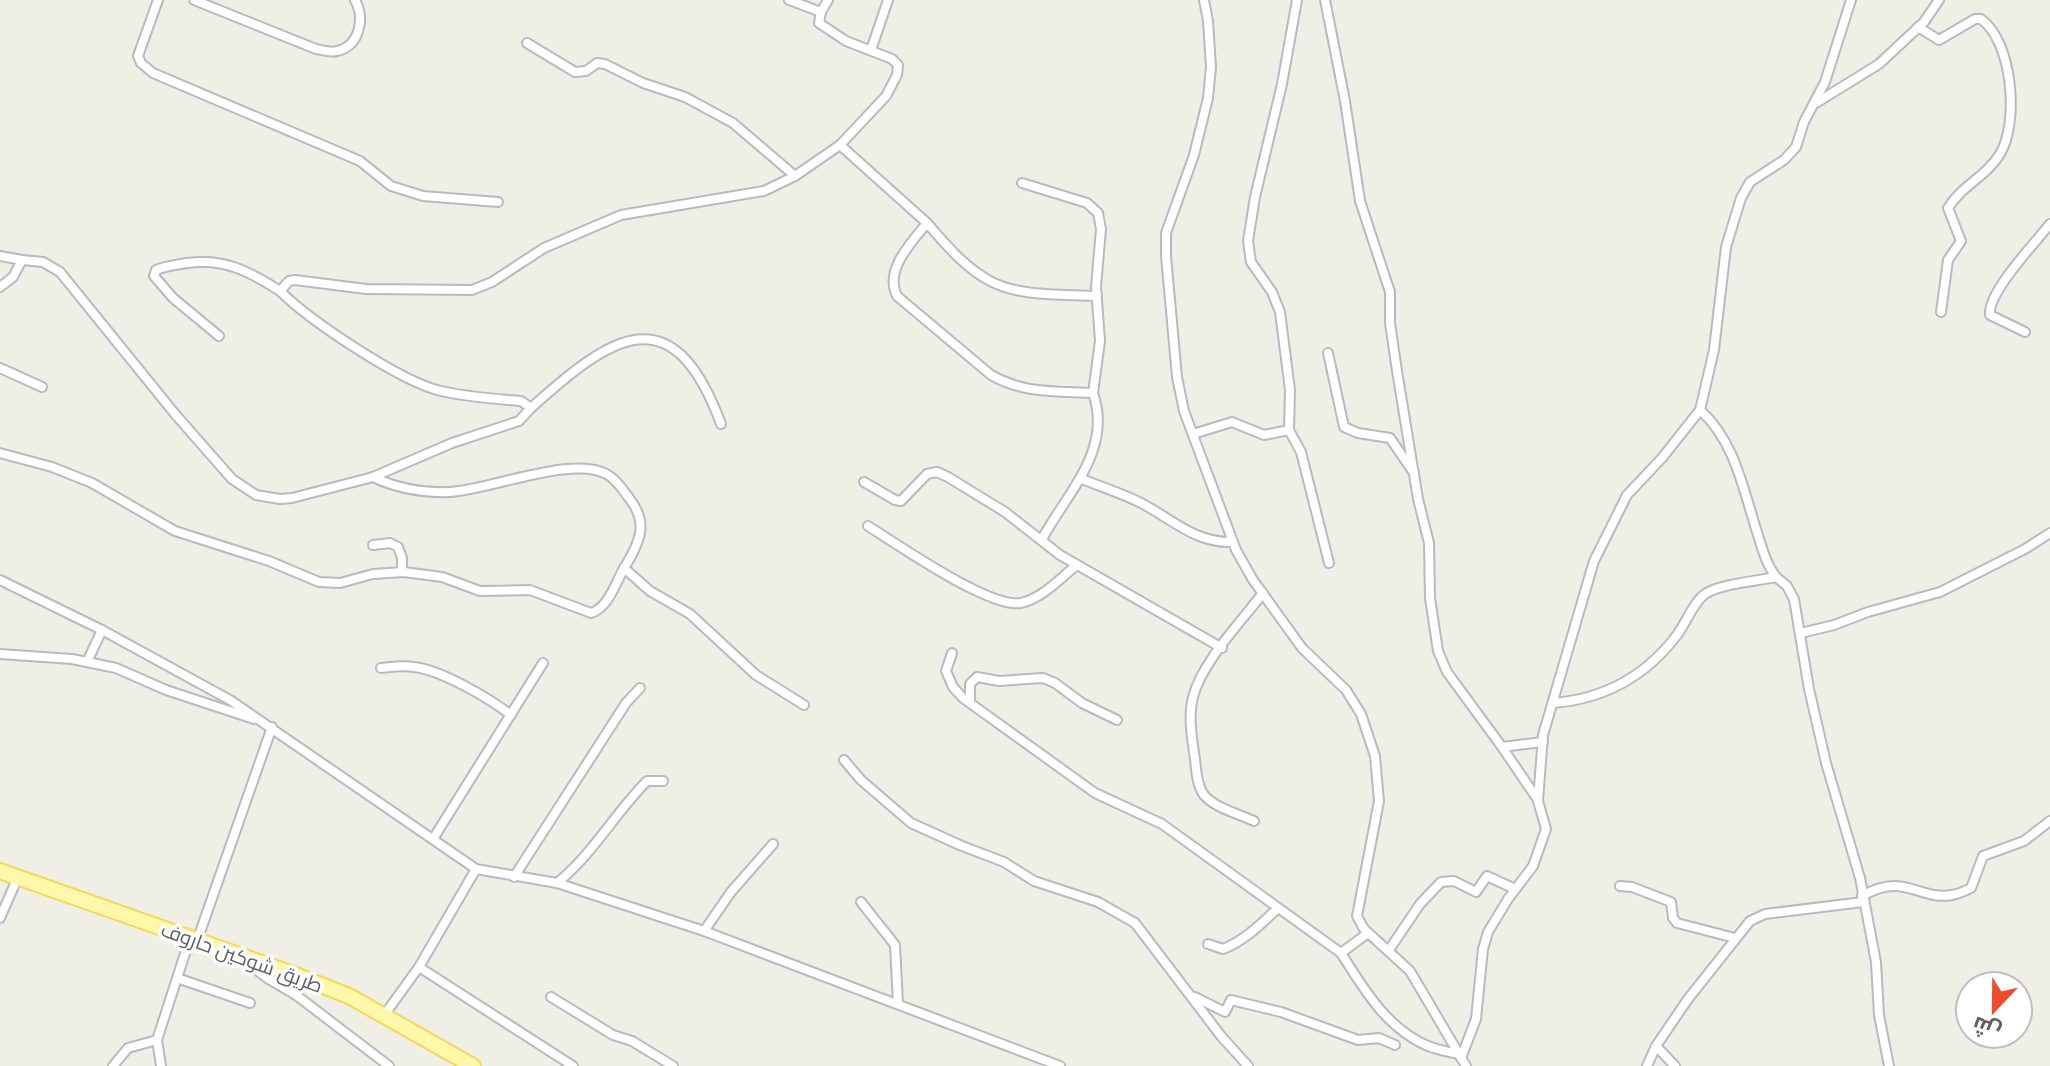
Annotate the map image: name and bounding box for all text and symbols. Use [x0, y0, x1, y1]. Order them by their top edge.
street label: طريق شوكين حاروف [157, 915, 327, 999]
north arrow [1954, 970, 2034, 1050]
text: ش [1967, 1010, 2005, 1049]

